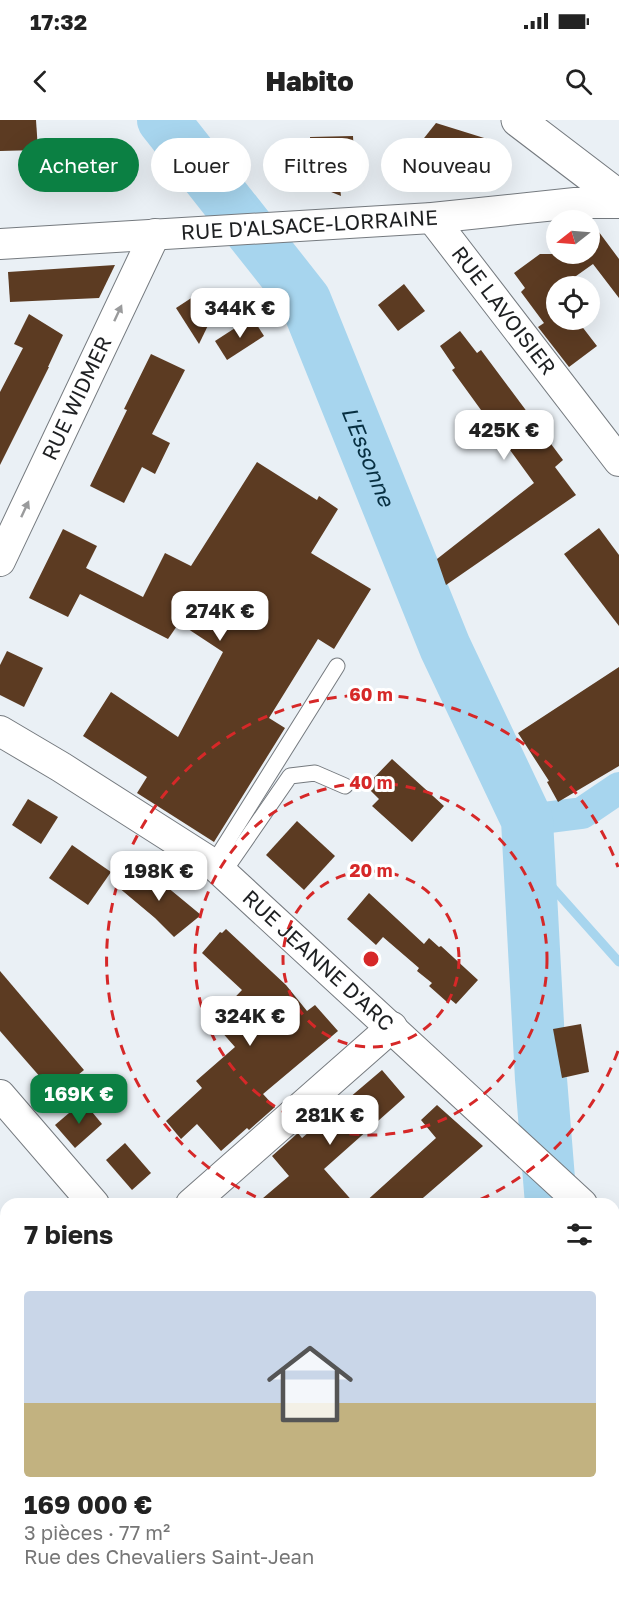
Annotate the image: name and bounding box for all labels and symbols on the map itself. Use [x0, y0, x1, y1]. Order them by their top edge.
street label: RUE D'ALSACE-LORRAINE [180, 204, 439, 245]
north arrow [546, 210, 600, 264]
street label: RUE LAVOISIER [447, 241, 562, 380]
pin: 344K € [191, 288, 289, 339]
one-way arrow [113, 305, 122, 322]
street label: RUE WIDMER [36, 332, 117, 464]
water label: L'Essonne [336, 403, 402, 512]
pin: 425K € [455, 410, 553, 461]
one-way arrow [21, 500, 30, 517]
pin: 274K € [171, 591, 269, 642]
text: 60 m [349, 683, 393, 705]
text: 40 m [349, 771, 393, 793]
pin: 198K € [110, 851, 208, 902]
text: 20 m [350, 859, 392, 881]
street label: RUE JEANNE D'ARC [238, 884, 400, 1036]
centre of rings [361, 949, 381, 969]
pin: 324K € [201, 996, 299, 1047]
pin: 169K € [30, 1074, 128, 1125]
pin: 281K € [281, 1095, 379, 1146]

